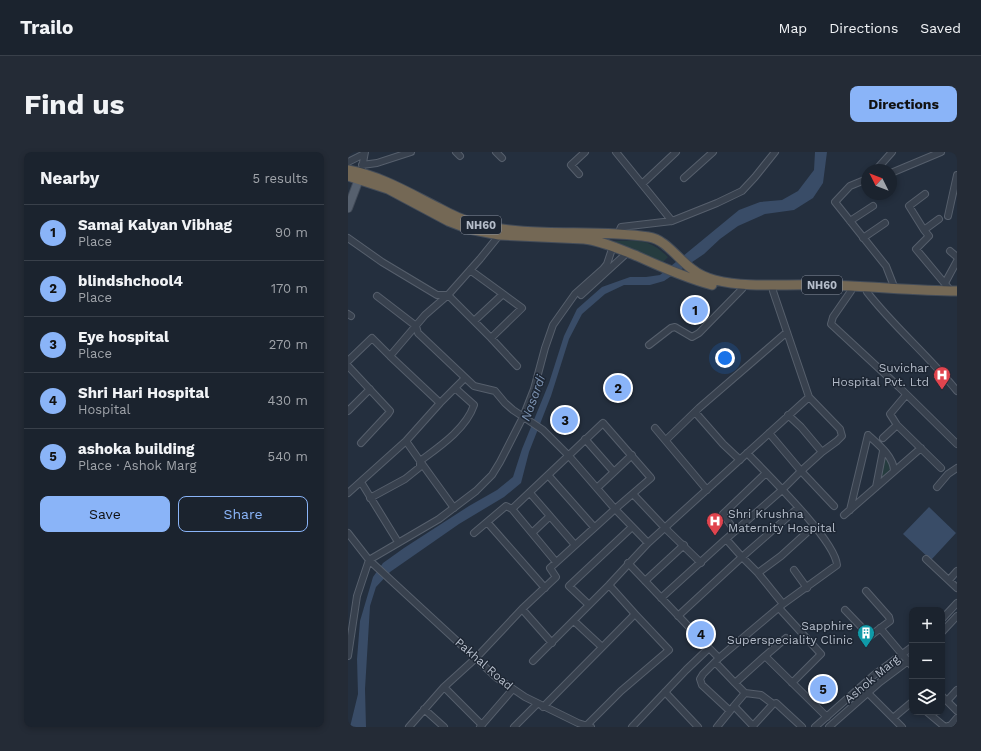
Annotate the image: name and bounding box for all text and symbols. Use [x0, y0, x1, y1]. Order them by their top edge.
text: Trailo [20, 16, 73, 39]
text: Map [779, 20, 807, 36]
text: Directions [829, 20, 898, 36]
text: Saved [920, 20, 961, 36]
button: Directions [850, 86, 957, 122]
text: Find us [24, 88, 124, 121]
north arrow [861, 164, 897, 200]
text: Nearby [40, 168, 99, 188]
text: 5 results [253, 171, 308, 186]
text: Samaj Kalyan Vibhag [78, 216, 232, 234]
road number: NH60 [461, 216, 501, 234]
text: 1 [50, 225, 56, 240]
text: 90 m [275, 225, 308, 240]
text: Place [78, 234, 112, 249]
text: blindshchool4 [78, 272, 183, 290]
road number: NH60 [802, 276, 842, 294]
text: 2 [49, 281, 57, 296]
text: 170 m [271, 281, 308, 296]
text: Place [78, 290, 112, 305]
pin: 1 [682, 295, 708, 325]
text: Eye hospital [78, 328, 169, 346]
text: 3 [49, 337, 57, 352]
text: 270 m [269, 337, 308, 352]
text: Place [78, 346, 112, 361]
your location [715, 348, 735, 368]
place label: Suvichar Hospital Pvt. Ltd [832, 361, 929, 389]
hospital icon: Suvichar Hospital Pvt. Ltd [932, 365, 952, 390]
water label: Nasardi [518, 372, 548, 423]
pin: 2 [605, 373, 631, 403]
text: Shri Hari Hospital [78, 384, 209, 402]
text: 4 [49, 393, 57, 408]
text: 430 m [268, 393, 308, 408]
text: Hospital [78, 402, 130, 417]
pin: 3 [552, 405, 578, 435]
text: ashoka building [78, 440, 195, 458]
text: 5 [49, 449, 57, 464]
text: 540 m [268, 449, 308, 464]
text: Place · Ashok Marg [78, 458, 196, 473]
button: Save [40, 496, 170, 532]
button: Share [178, 496, 308, 532]
place label: Shri Krushna Maternity Hospital [728, 507, 836, 535]
hospital icon: Shri Krushna Maternity Hospital [705, 511, 725, 536]
map controls [909, 607, 945, 715]
button: + [909, 607, 945, 643]
pin: 4 [688, 619, 714, 649]
place label: Sapphire Superspeciality Clinic [727, 619, 853, 647]
building icon: Sapphire Superspeciality Clinic [856, 623, 876, 648]
street label: Pakhal Road [452, 635, 516, 693]
button: − [909, 643, 945, 679]
street label: Ashok Marg [842, 652, 903, 706]
pin: 5 [810, 674, 836, 704]
button: layers [909, 679, 945, 715]

